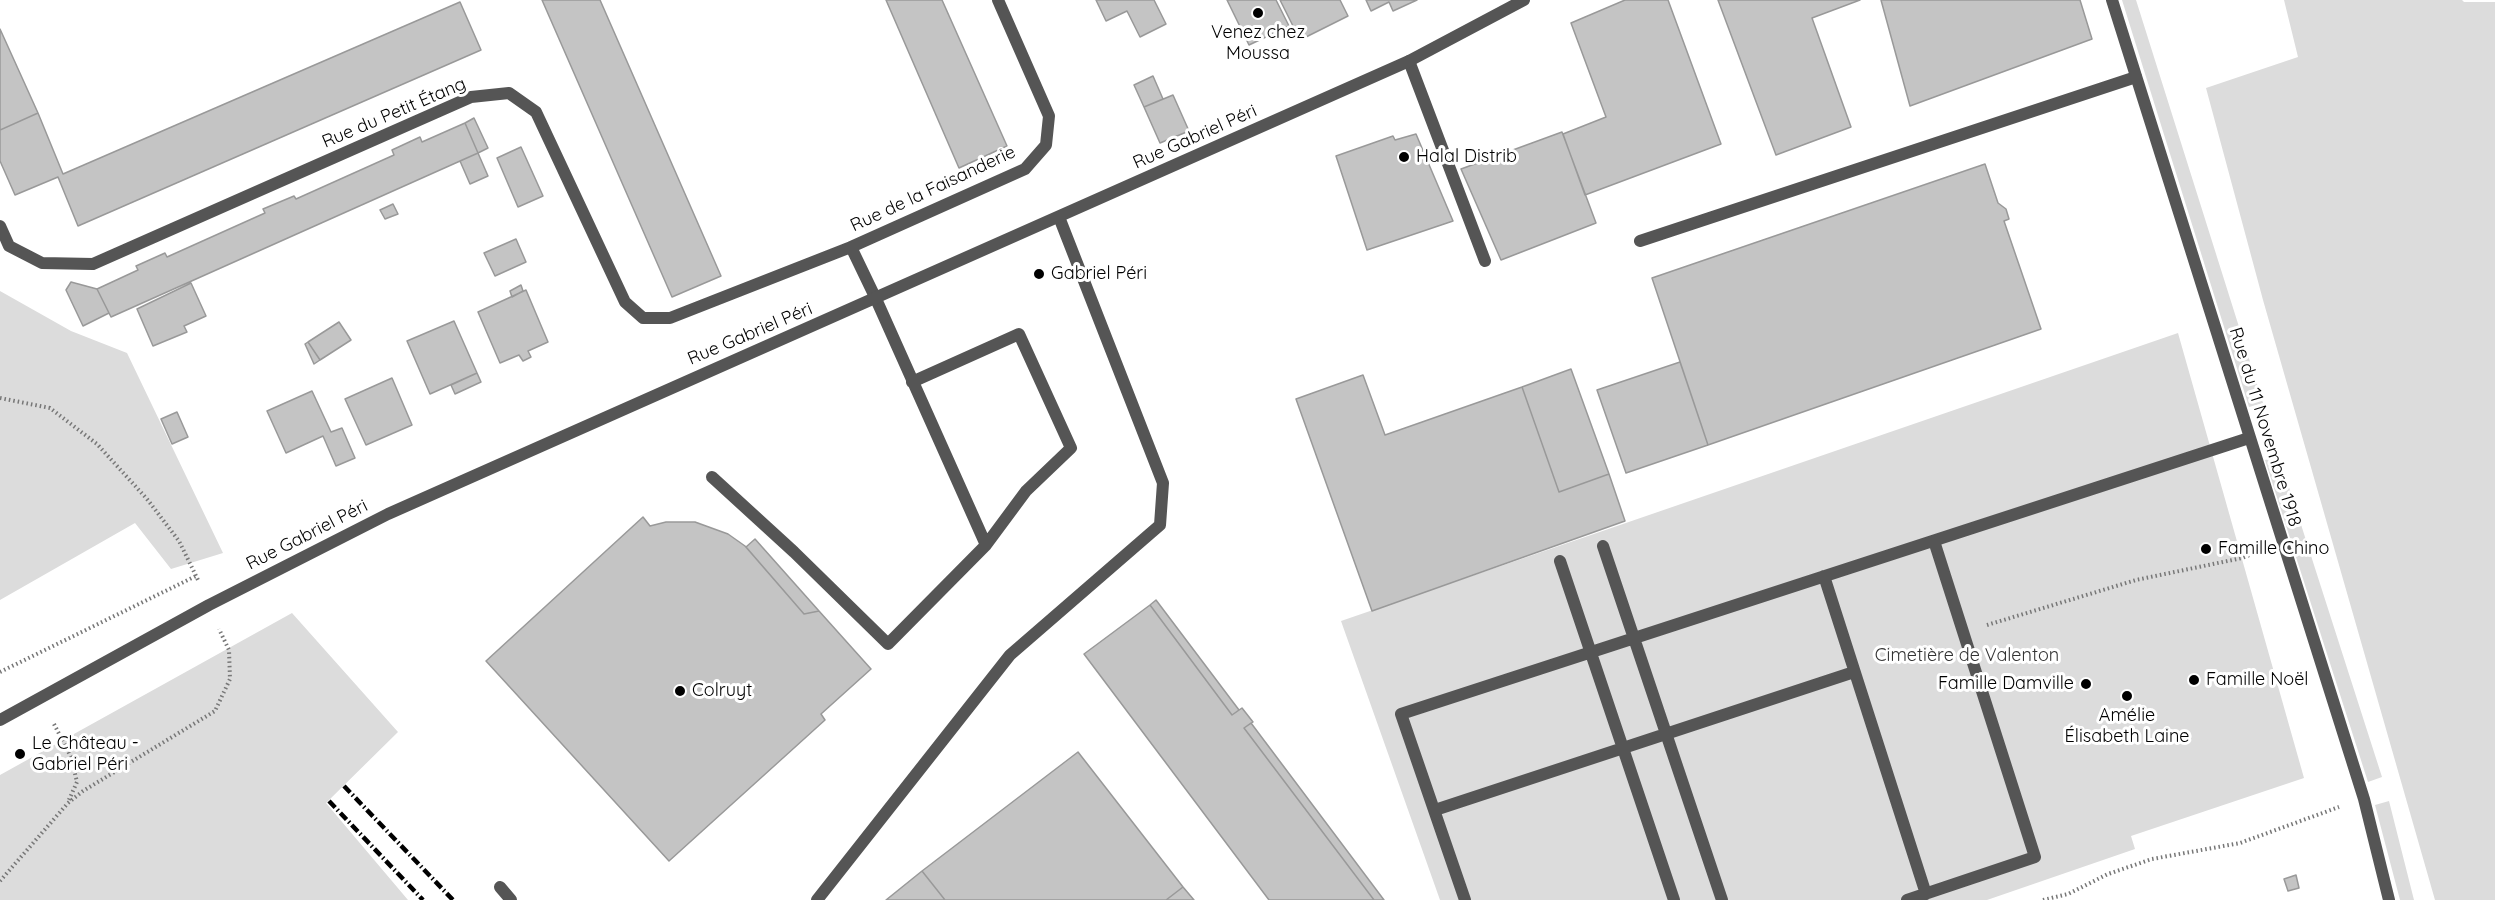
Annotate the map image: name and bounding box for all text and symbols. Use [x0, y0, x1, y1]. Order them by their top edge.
marker: Venez chez Moussa [1251, 6, 1265, 20]
place label: Venez chez Moussa [1211, 22, 1305, 64]
street label: Rue du Petit Étang [319, 73, 469, 153]
street label: Rue Gabriel Péri [1130, 100, 1260, 174]
street label: Rue de la Faisanderie [847, 141, 1019, 237]
place label: Halal Distrib [1416, 146, 1517, 168]
marker: Halal Distrib [1397, 150, 1411, 164]
place label: Gabriel Péri [1051, 263, 1147, 285]
marker: Gabriel Péri [1032, 267, 1046, 281]
street label: Rue Gabriel Péri [684, 298, 816, 370]
street label: Rue du 11 Novembre 1918 [2224, 325, 2306, 529]
street label: Rue Gabriel Péri [243, 495, 371, 575]
place label: Famille Chino [2218, 538, 2329, 560]
marker: Famille Chino [2199, 542, 2213, 556]
park label: Cimetière de Valenton [1875, 645, 2059, 667]
place label: Famille Noël [2206, 669, 2308, 691]
place label: Famille Damville [1938, 673, 2074, 695]
marker: Famille Noël [2187, 673, 2201, 687]
marker: Famille Damville [2079, 677, 2093, 691]
place label: Colruyt [692, 680, 752, 702]
marker: Colruyt [673, 684, 687, 698]
marker: Amélie Élisabeth Laine [2120, 689, 2134, 703]
place label: Amélie Élisabeth Laine [2065, 705, 2189, 748]
place label: Le Château - Gabriel Péri [32, 733, 139, 776]
marker: Le Château - Gabriel Péri [13, 747, 27, 761]

